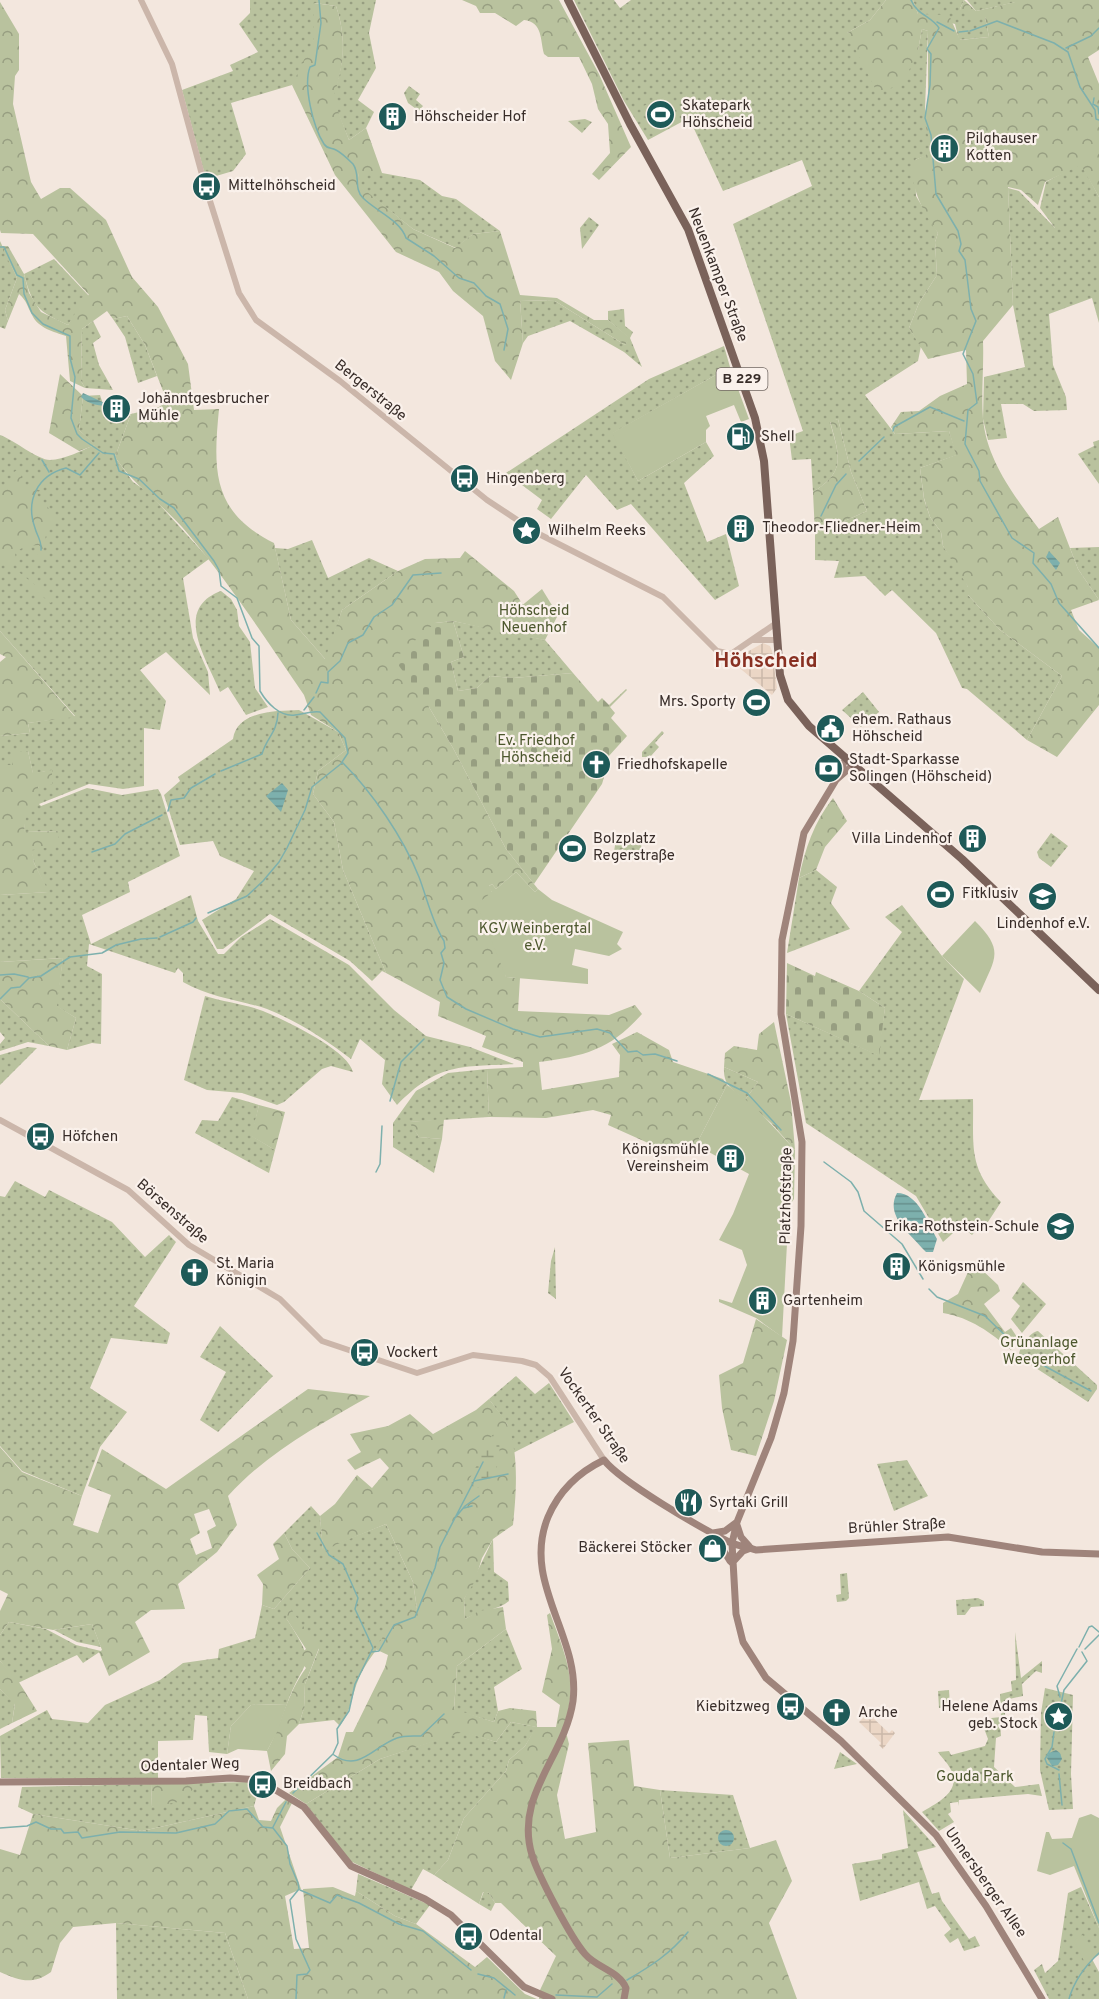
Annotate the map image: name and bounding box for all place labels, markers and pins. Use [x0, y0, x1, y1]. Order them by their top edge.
place label: Skatepark Höhscheid [682, 97, 753, 133]
sports icon: Skatepark Höhscheid [645, 99, 677, 131]
building icon: Höhscheider Hof [377, 101, 409, 133]
place label: Höhscheider Hof [414, 108, 526, 127]
place label: Pilghauser Kotten [966, 130, 1038, 166]
building icon: Pilghauser Kotten [929, 132, 961, 164]
bus stop icon: Mittelhöhscheid [191, 170, 223, 202]
place label: Mittelhöhscheid [228, 177, 336, 196]
place label: Johänntgesbrucher Mühle [138, 390, 269, 426]
building icon: Johänntgesbrucher Mühle [101, 392, 133, 424]
fuel station icon: Shell [724, 421, 756, 453]
place label: Shell [761, 428, 795, 447]
bus stop icon: Hingenberg [449, 463, 481, 495]
place label: Hingenberg [486, 470, 565, 489]
building icon: Theodor-Fliedner-Heim [725, 512, 757, 544]
place icon: Wilhelm Reeks [511, 515, 543, 547]
place label: Theodor-Fliedner-Heim [762, 519, 921, 538]
place label: Wilhelm Reeks [548, 522, 646, 541]
sports icon: Mrs. Sporty [741, 686, 773, 718]
place label: Mrs. Sporty [659, 693, 736, 712]
place label: ehem. Rathaus Höhscheid [852, 711, 951, 747]
public building icon: ehem. Rathaus Höhscheid [815, 713, 847, 745]
church icon: Friedhofskapelle [580, 749, 612, 781]
place label: Stadt-Sparkasse Solingen (Höhscheid) [849, 751, 992, 787]
bank icon: Stadt-Sparkasse Solingen (Höhscheid) [812, 753, 844, 785]
place label: Friedhofskapelle [617, 756, 728, 775]
building icon: Villa Lindenhof [957, 823, 989, 855]
place label: Bolzplatz Regerstraße [593, 830, 675, 866]
place label: Villa Lindenhof [851, 830, 952, 849]
sports icon: Bolzplatz Regerstraße [556, 832, 588, 864]
sports icon: Fitklusiv [925, 878, 957, 910]
school or university icon: Lindenhof e.V. [1027, 881, 1059, 913]
place label: Fitklusiv [962, 885, 1019, 904]
place label: Lindenhof e.V. [996, 915, 1090, 934]
bus stop icon: Höfchen [25, 1121, 57, 1153]
place label: Höfchen [62, 1128, 118, 1147]
place label: Königsmühle Vereinsheim [622, 1141, 709, 1177]
building icon: Königsmühle Vereinsheim [714, 1143, 746, 1175]
school or university icon: Erika-Rothstein-Schule [1044, 1211, 1076, 1243]
place label: Erika-Rothstein-Schule [884, 1218, 1039, 1237]
building icon: Königsmühle [881, 1251, 913, 1283]
place label: St. Maria Königin [216, 1255, 274, 1291]
church icon: St. Maria Königin [179, 1257, 211, 1289]
place label: Königsmühle [918, 1258, 1005, 1277]
building icon: Gartenheim [746, 1285, 778, 1317]
place label: Gartenheim [783, 1292, 863, 1311]
bus stop icon: Vockert [349, 1337, 381, 1369]
place label: Vockert [386, 1344, 438, 1363]
restaurant icon: Syrtaki Grill [672, 1487, 704, 1519]
place label: Syrtaki Grill [709, 1494, 788, 1513]
shop icon: Bäckerei Stöcker [697, 1532, 729, 1564]
place label: Bäckerei Stöcker [578, 1539, 692, 1558]
bus stop icon: Kiebitzweg [775, 1691, 807, 1723]
church icon: Arche [821, 1697, 853, 1729]
place label: Kiebitzweg [696, 1698, 770, 1717]
place label: Helene Adams geb. Stock [941, 1698, 1038, 1734]
place icon: Helene Adams geb. Stock [1043, 1700, 1075, 1732]
place label: Arche [858, 1704, 898, 1723]
bus stop icon: Breidbach [246, 1768, 278, 1800]
place label: Breidbach [283, 1775, 351, 1794]
bus stop icon: Odental [452, 1920, 484, 1952]
place label: Odental [489, 1927, 542, 1946]

